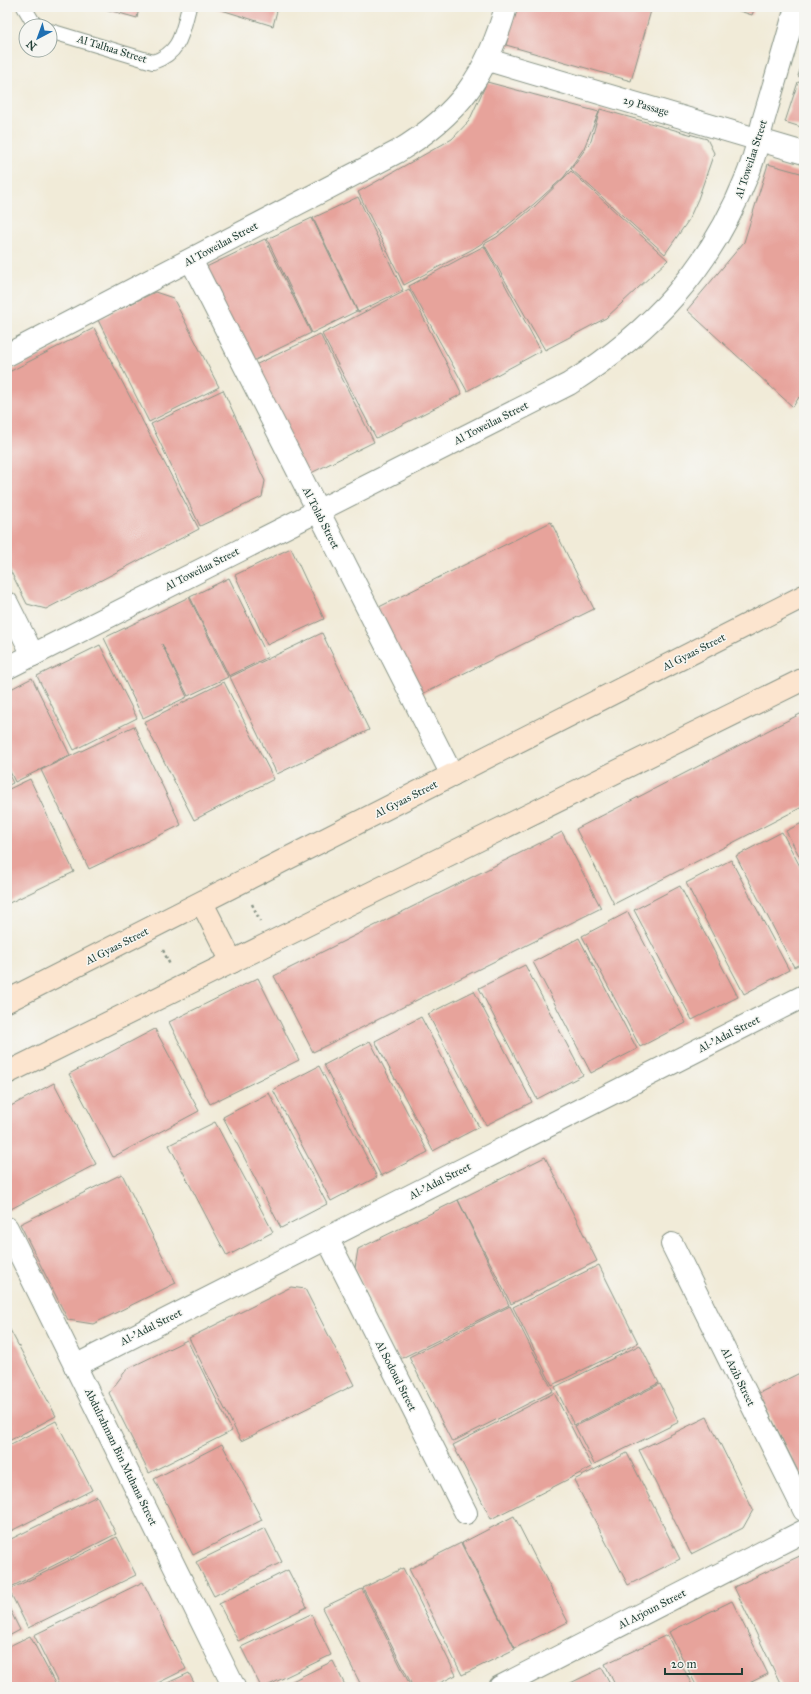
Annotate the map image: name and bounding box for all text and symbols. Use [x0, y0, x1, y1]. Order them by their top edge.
north arrow [18, 18, 58, 58]
street label: Al Talhaa Street [75, 32, 149, 66]
text: N [23, 37, 40, 53]
street label: 29 Passage [622, 93, 671, 119]
street label: Al Toweilaa Street [732, 118, 770, 201]
street label: Al Toweilaa Street [181, 219, 260, 269]
street label: Al Toweilaa Street [451, 399, 530, 448]
street label: Al Tolab Street [299, 484, 342, 551]
street label: Al Toweilaa Street [162, 545, 241, 594]
street label: Al Gyaas Street [659, 631, 728, 674]
street label: Al Gyaas Street [371, 778, 440, 821]
street label: Al Gyaas Street [82, 925, 151, 968]
street label: Al-'Adal Street [695, 1013, 762, 1056]
street label: Al-'Adal Street [406, 1160, 473, 1203]
street label: Al-'Adal Street [117, 1306, 184, 1349]
street label: Al Sodoud Street [372, 1338, 419, 1413]
street label: Al Azib Street [718, 1345, 758, 1408]
street label: Abdulrahman Bin Muhana Street [82, 1385, 160, 1528]
street label: Al Arjoun Street [615, 1586, 688, 1632]
scale bar [665, 1650, 742, 1676]
text: 20 m [671, 1657, 697, 1671]

